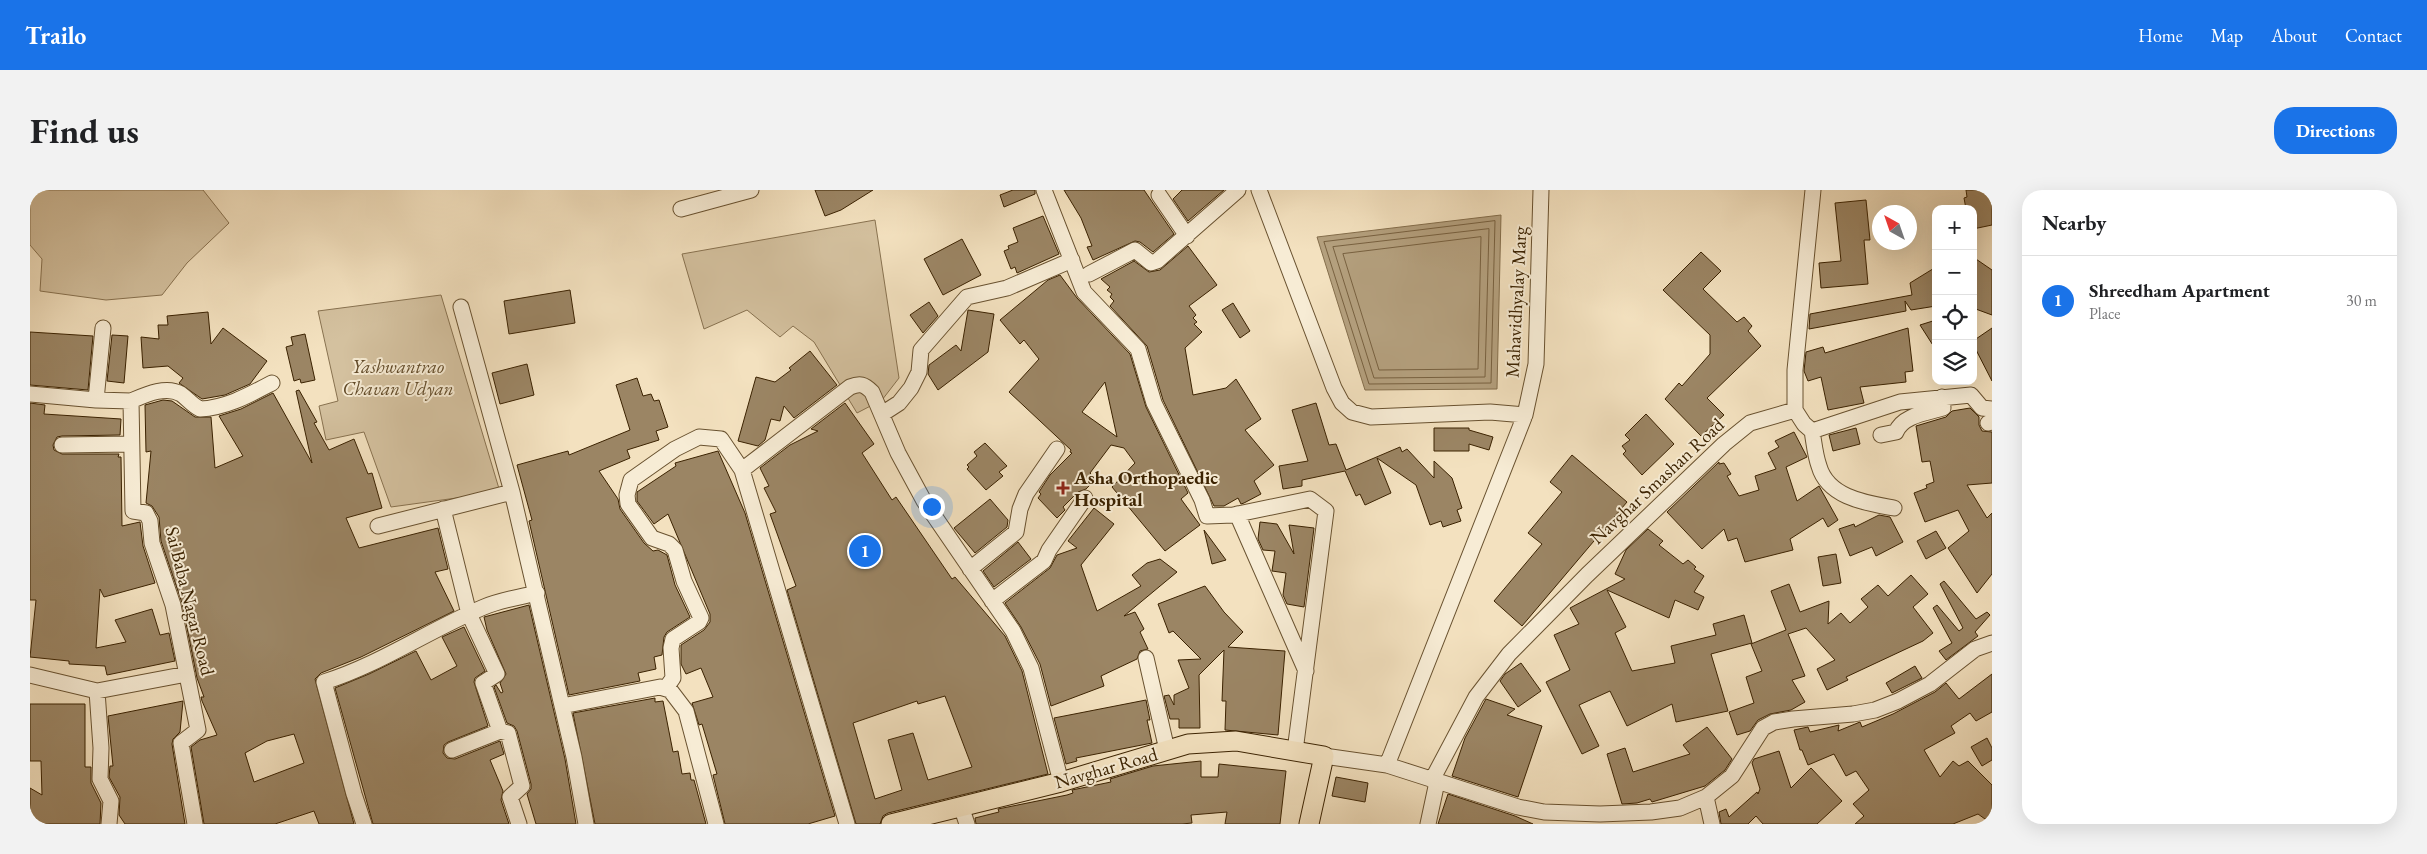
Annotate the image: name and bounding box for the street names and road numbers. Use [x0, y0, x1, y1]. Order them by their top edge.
street label: Mahavidhyalay Marg [1500, 225, 1532, 378]
street label: Navghar Smashan Road [1585, 412, 1730, 550]
street label: Sai Baba Nagar Road [159, 524, 221, 679]
street label: Navghar Road [1052, 741, 1161, 795]

